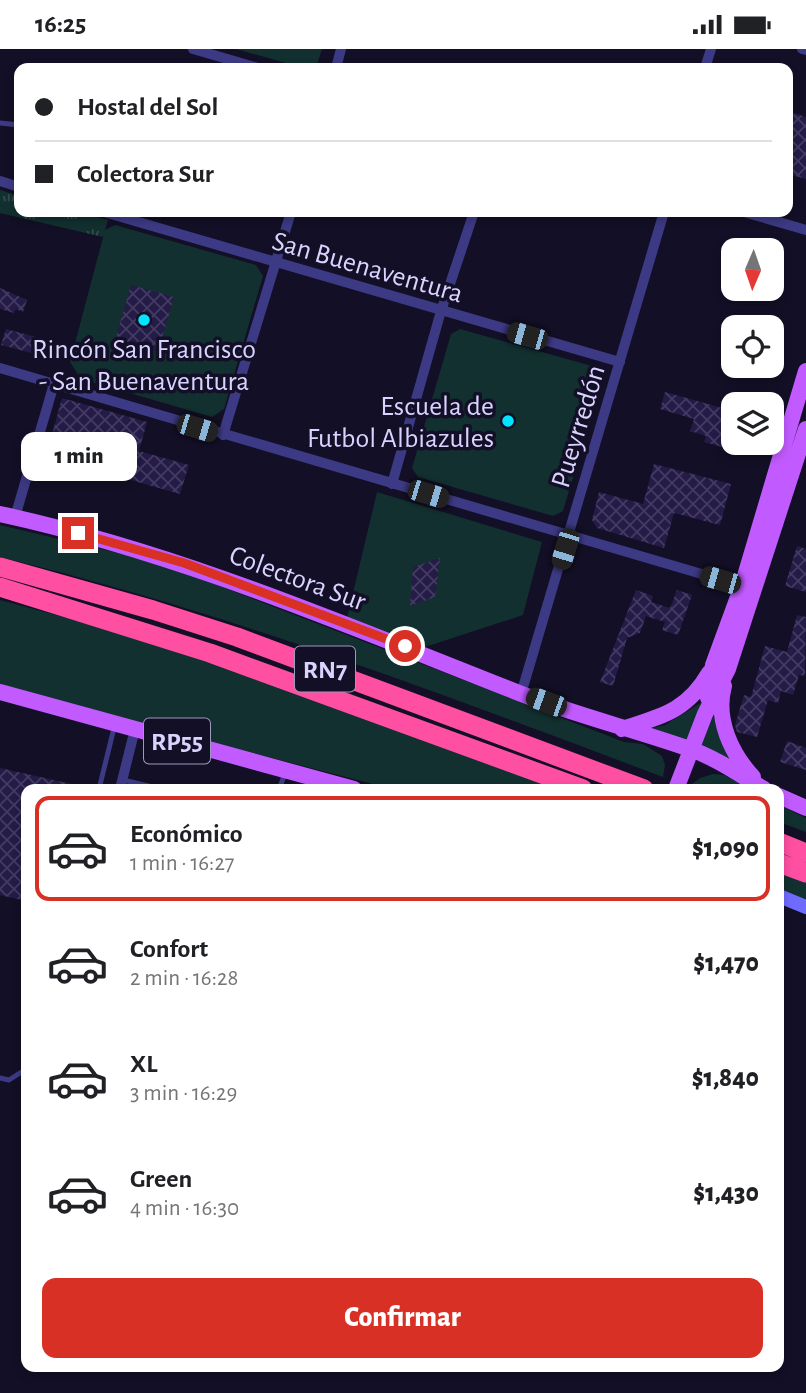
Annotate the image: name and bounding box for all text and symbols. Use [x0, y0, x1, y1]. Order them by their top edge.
text: 16:25 [35, 11, 86, 37]
text: Hostal del Sol [77, 94, 218, 120]
text: Colectora Sur [77, 161, 214, 187]
street label: San Buenaventura [269, 227, 466, 309]
north arrow [721, 238, 784, 301]
map controls [721, 238, 784, 455]
marker: Rincón San Francisco - San Buenaventura [136, 312, 152, 328]
button: locate [721, 315, 784, 378]
car [504, 320, 551, 352]
place label: Rincón San Francisco - San Buenaventura [32, 336, 256, 396]
street label: Pueyrredón [547, 362, 611, 491]
button: layers [721, 392, 784, 455]
place label: Escuela de Futbol Albiazules [307, 393, 494, 453]
car [174, 412, 221, 444]
marker: Escuela de Futbol Albiazules [500, 413, 516, 429]
callout: 1 min [20, 431, 136, 481]
text: 1 min [55, 445, 103, 468]
car [405, 478, 452, 510]
route end [62, 517, 94, 549]
car [549, 526, 582, 572]
street label: Colectora Sur [225, 541, 369, 616]
car [697, 564, 744, 596]
route start [389, 630, 421, 662]
road number: RN7 [295, 647, 355, 691]
car [523, 685, 570, 719]
road number: RP55 [144, 719, 210, 763]
icon: car [46, 817, 109, 880]
text: Económico [130, 821, 243, 847]
text: $1,090 [692, 835, 759, 861]
text: 1 min · 16:27 [130, 852, 234, 875]
icon: car [46, 932, 109, 995]
text: Confort [130, 936, 208, 962]
text: $1,470 [693, 950, 759, 976]
text: 2 min · 16:28 [130, 967, 238, 990]
icon: car [46, 1047, 109, 1110]
text: XL [130, 1051, 157, 1077]
text: $1,840 [692, 1065, 759, 1091]
text: 3 min · 16:29 [130, 1082, 237, 1105]
icon: car [46, 1162, 109, 1225]
text: Green [130, 1166, 192, 1192]
text: $1,430 [693, 1180, 759, 1206]
text: 4 min · 16:30 [130, 1197, 239, 1220]
button: Confirmar [42, 1278, 763, 1358]

